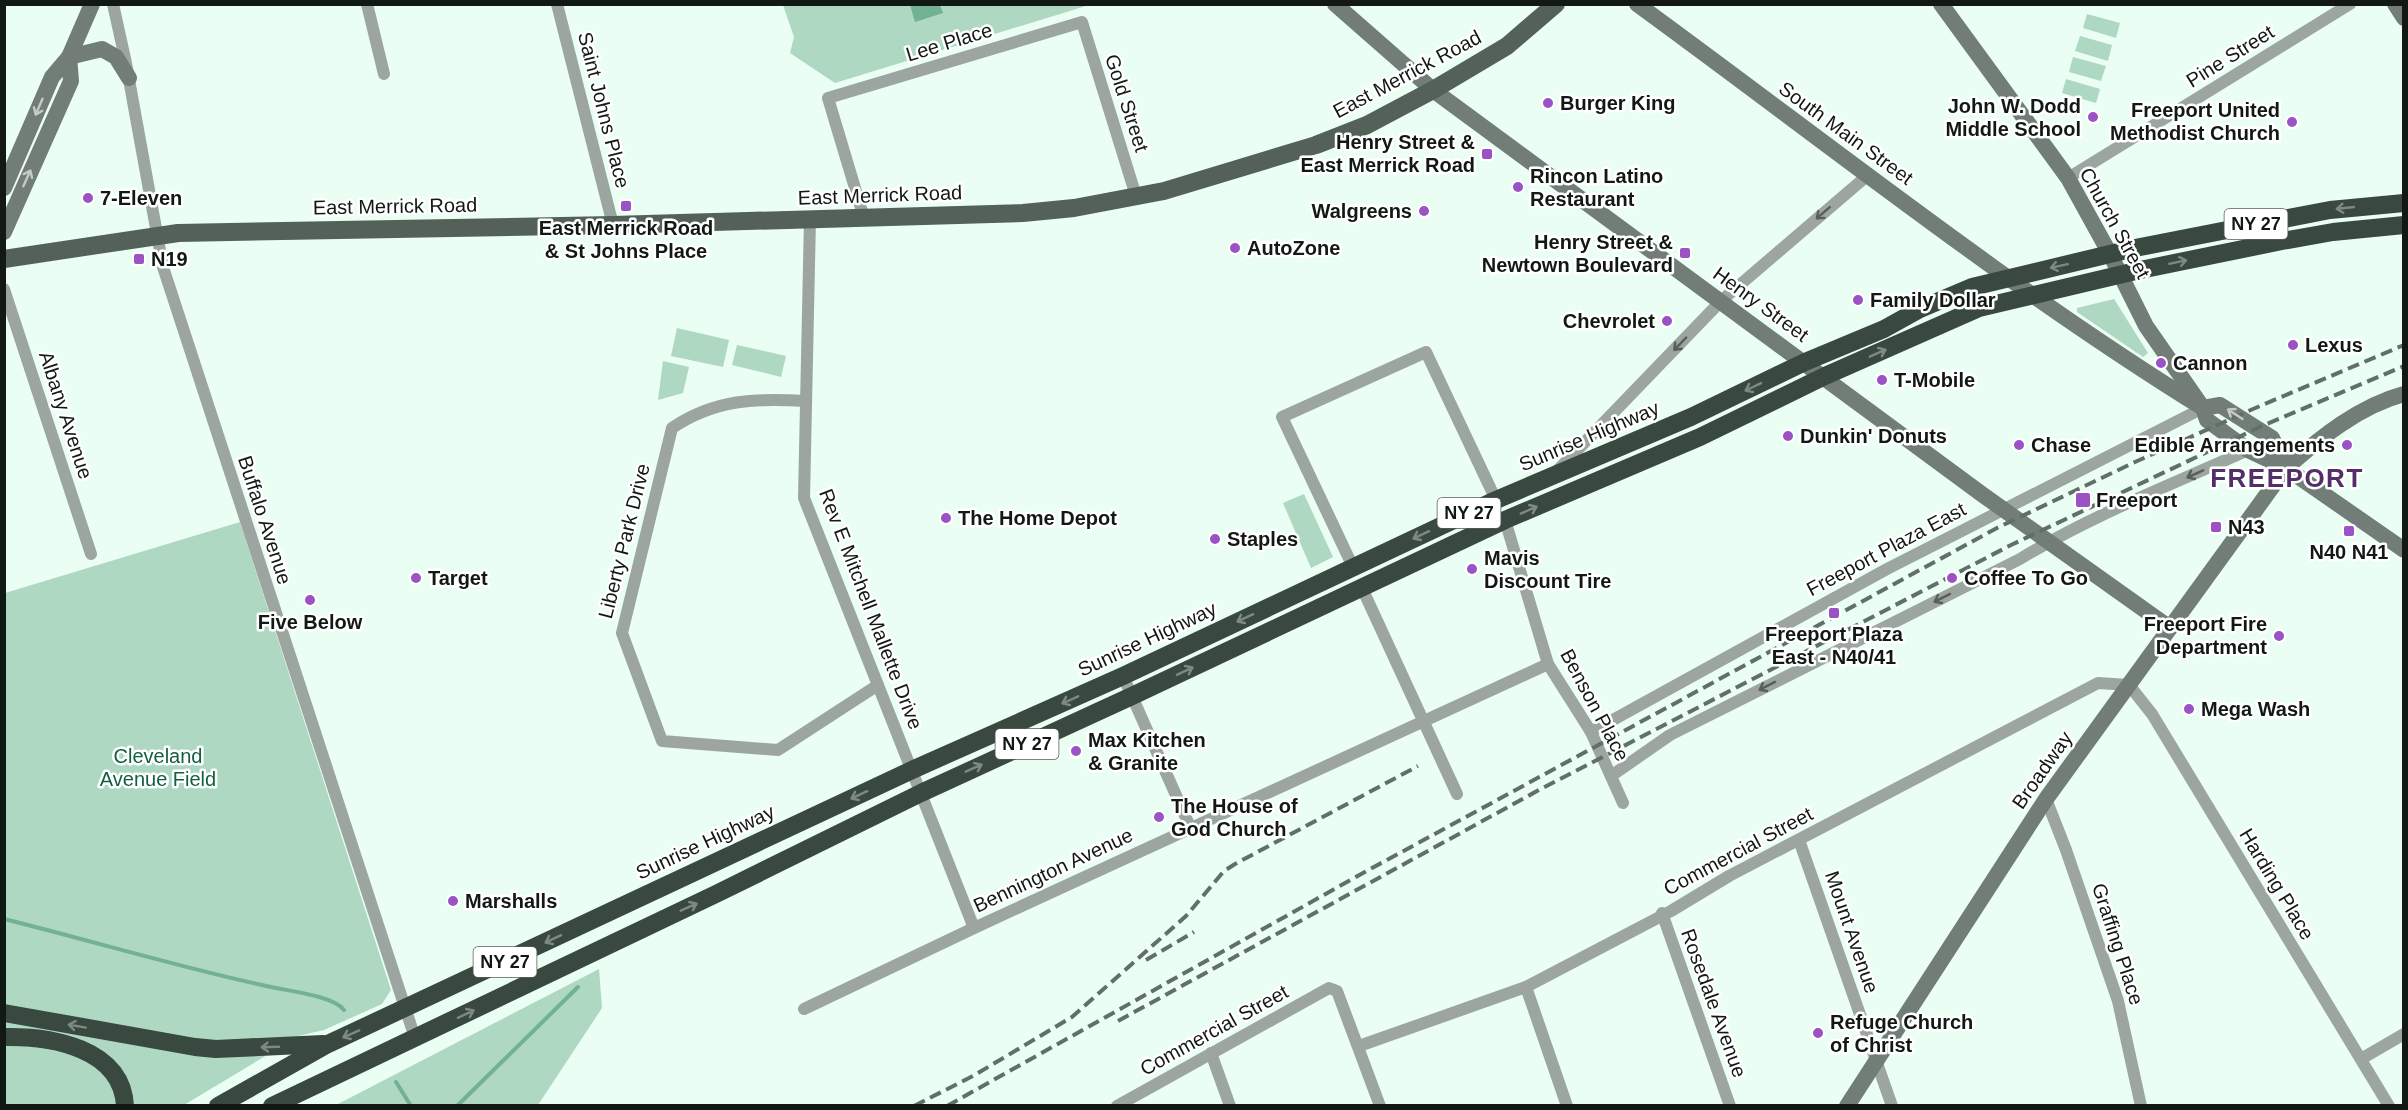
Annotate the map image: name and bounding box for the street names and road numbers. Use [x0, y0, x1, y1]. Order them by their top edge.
street label: Lee Place [903, 18, 995, 66]
street label: Pine Street [2182, 20, 2278, 92]
street label: East Merrick Road [1329, 26, 1485, 122]
street label: Saint Johns Place [574, 30, 634, 190]
street label: Gold Street [1101, 51, 1153, 155]
street label: South Main Street [1775, 77, 1918, 189]
street label: Church Street [2075, 164, 2155, 283]
street label: East Merrick Road [797, 181, 963, 209]
street label: East Merrick Road [313, 194, 477, 218]
road number: NY 27 [2224, 209, 2288, 239]
street label: Henry Street [1709, 262, 1813, 346]
street label: Albany Avenue [35, 348, 97, 482]
street label: Sunrise Highway [1516, 397, 1662, 475]
street label: Buffalo Avenue [234, 453, 296, 587]
street label: Liberty Park Drive [594, 461, 654, 621]
street label: Rev E Mitchell Mallette Drive [815, 486, 927, 732]
road number: NY 27 [1438, 498, 1500, 528]
street label: Freeport Plaza East [1803, 498, 1970, 600]
street label: Sunrise Highway [1074, 597, 1220, 681]
street label: Benson Place [1556, 645, 1634, 765]
street label: Broadway [2007, 727, 2077, 813]
road number: NY 27 [996, 729, 1058, 759]
street label: Sunrise Highway [632, 800, 778, 884]
street label: Commercial Street [1660, 802, 1817, 900]
street label: Bennington Avenue [970, 823, 1136, 917]
street label: Harding Place [2235, 824, 2319, 944]
street label: Mount Avenue [1821, 868, 1883, 996]
street label: Graffing Place [2088, 881, 2148, 1007]
street label: Rosedale Avenue [1677, 926, 1751, 1080]
road number: NY 27 [474, 947, 536, 977]
street label: Commercial Street [1136, 980, 1292, 1080]

